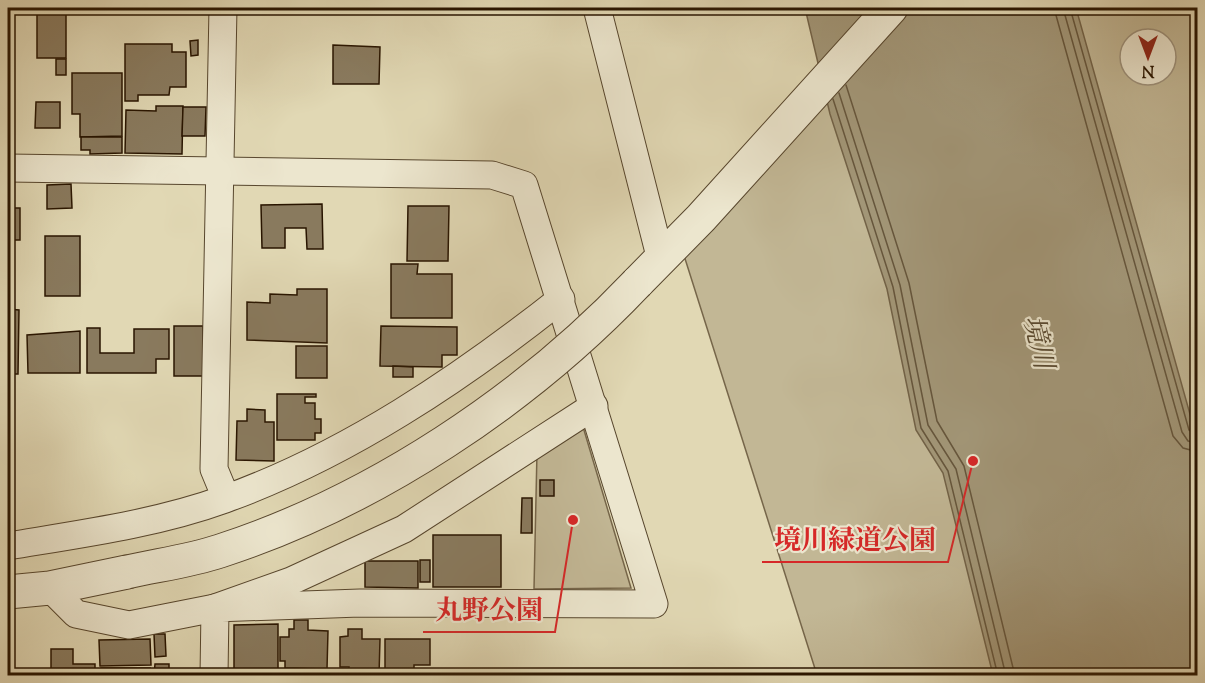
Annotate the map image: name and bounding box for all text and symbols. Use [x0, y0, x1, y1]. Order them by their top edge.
north arrow [1118, 27, 1178, 87]
text: N [1141, 58, 1154, 81]
water label: 境川 [1011, 312, 1062, 376]
callout: 境川緑道公園 [762, 517, 948, 562]
text: 境川緑道公園 [774, 523, 936, 562]
callout: 丸野公園 [423, 587, 555, 632]
text: 丸野公園 [435, 593, 543, 632]

